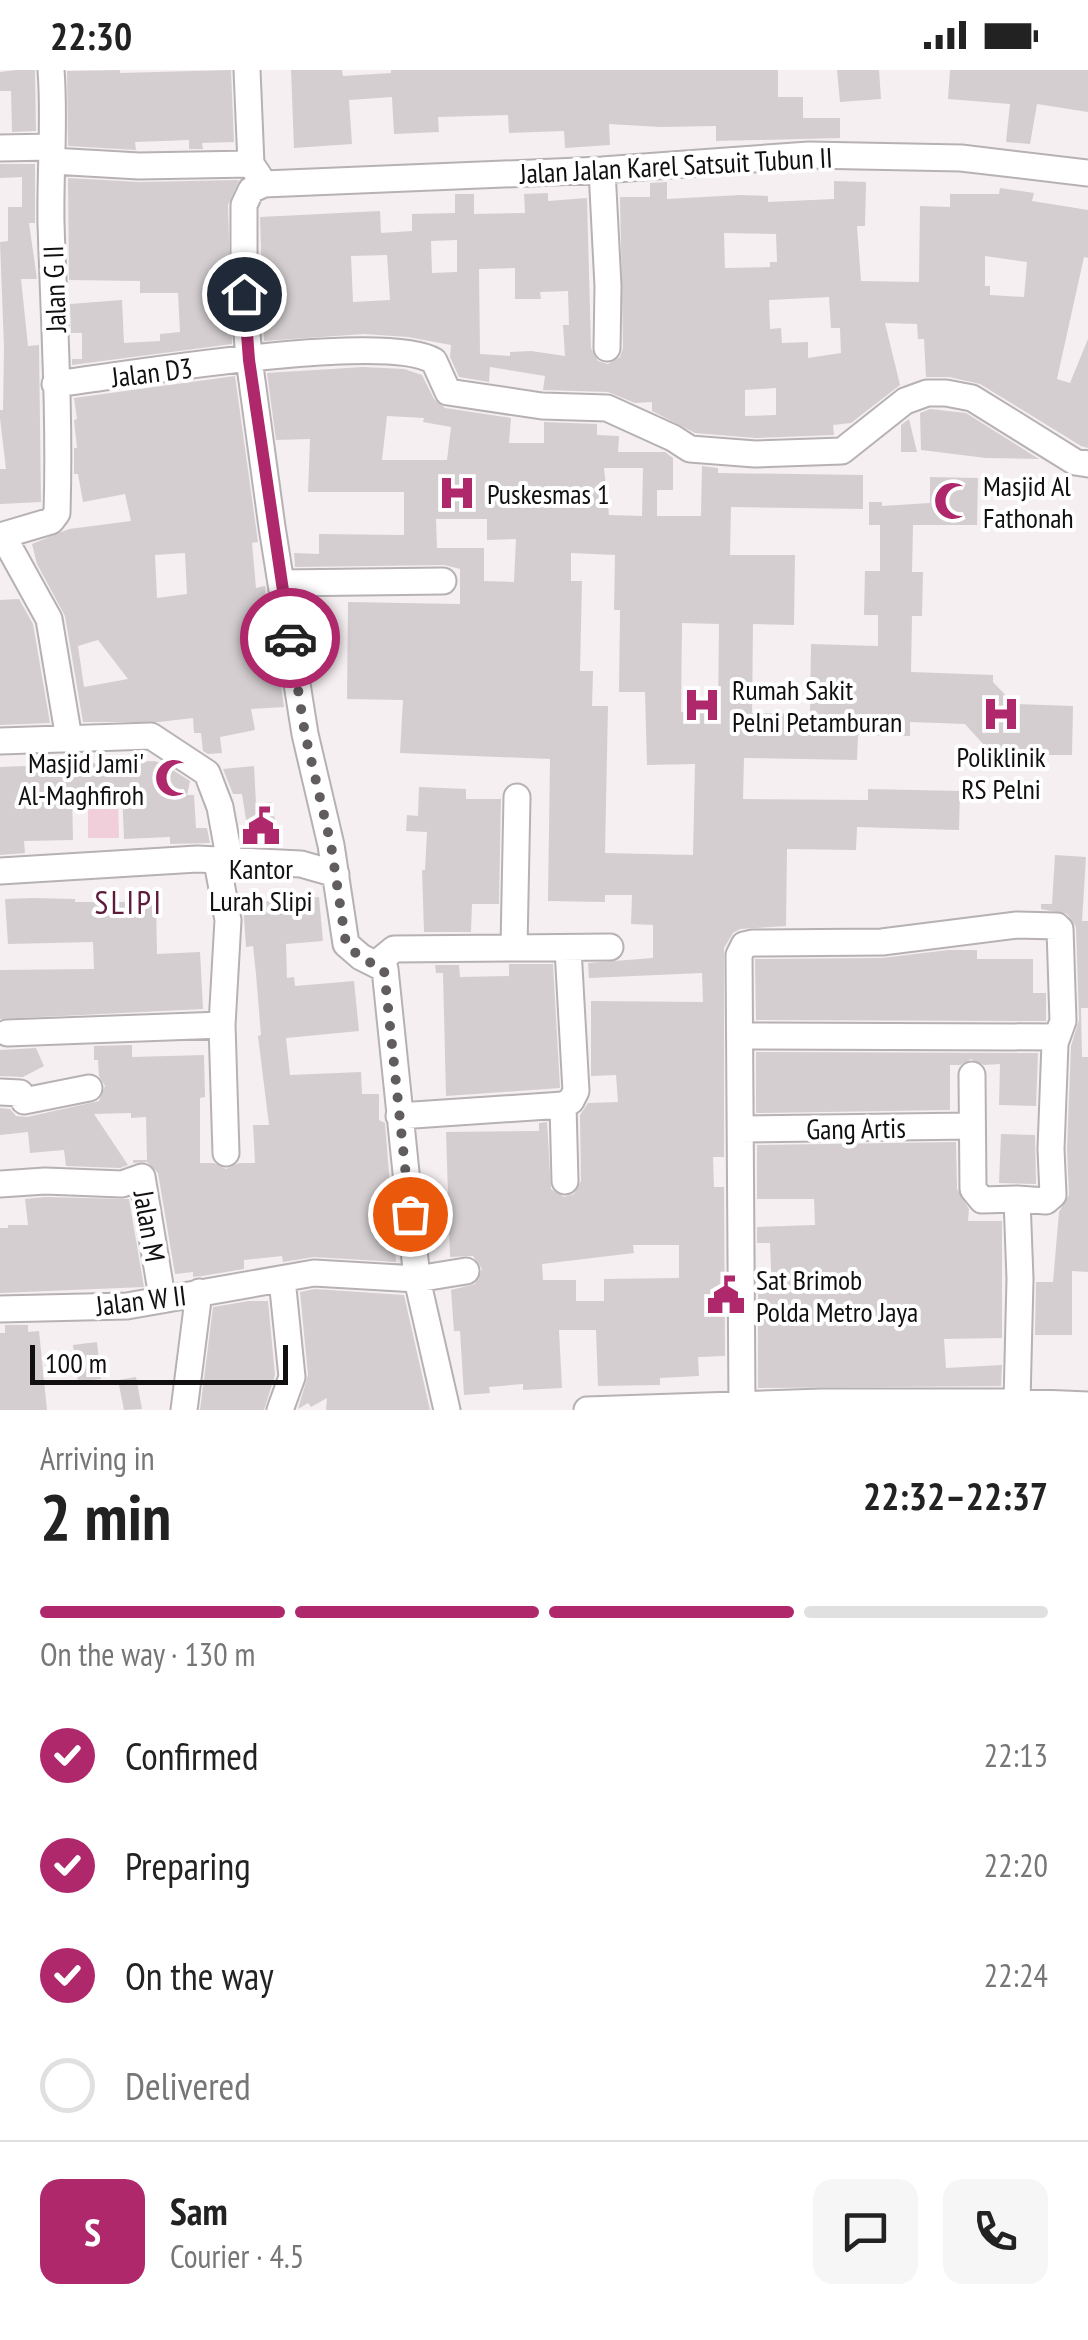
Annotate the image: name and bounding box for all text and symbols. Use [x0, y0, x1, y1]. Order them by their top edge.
text: 22:30 [50, 11, 132, 60]
street label: Jalan Jalan Karel Satsuit Tubun II [518, 138, 833, 192]
street label: Jalan G II [34, 245, 74, 334]
pin [202, 252, 287, 337]
icon: home [217, 267, 272, 322]
street label: Jalan D3 [108, 349, 195, 395]
place label: Masjid Al Fathonah [983, 467, 1074, 536]
hospital icon: Puskesmas 1 [436, 472, 478, 514]
place label: Puskesmas 1 [487, 475, 610, 512]
mosque icon: Masjid Al Fathonah [932, 480, 974, 522]
courier [240, 588, 340, 688]
icon: car [263, 611, 318, 666]
place label: Rumah Sakit Pelni Petamburan [732, 671, 902, 740]
hospital icon: Rumah Sakit Pelni Petamburan [681, 684, 723, 726]
hospital icon: Poliklinik RS Pelni [980, 693, 1022, 735]
place label: Poliklinik RS Pelni [956, 738, 1046, 807]
place label: Masjid Jami' Al-Maghfiroh [18, 744, 144, 813]
mosque icon: Masjid Jami' Al-Maghfiroh [153, 757, 195, 799]
public building icon: Kantor Lurah Slipi [240, 805, 282, 847]
place label: Kantor Lurah Slipi [209, 850, 313, 919]
district label: SLIPI [95, 881, 163, 923]
street label: Gang Artis [806, 1109, 906, 1147]
pin [368, 1172, 453, 1257]
street label: Jalan M [125, 1186, 174, 1265]
icon: bag [383, 1187, 438, 1242]
place label: Sat Brimob Polda Metro Jaya [756, 1261, 918, 1330]
public building icon: Sat Brimob Polda Metro Jaya [705, 1274, 747, 1316]
street label: Jalan W II [93, 1276, 188, 1324]
scale bar [30, 1340, 288, 1384]
text: 100 m [45, 1344, 107, 1381]
text: Arriving in [40, 1437, 155, 1479]
text: 22:32–22:37 [863, 1471, 1048, 1520]
text: 2 min [40, 1474, 171, 1558]
text: On the way · 130 m [40, 1633, 255, 1675]
icon: check [40, 1728, 95, 1783]
text: Confirmed [125, 1731, 258, 1780]
text: 22:13 [984, 1734, 1048, 1776]
icon: check [40, 1838, 95, 1893]
text: Preparing [125, 1841, 251, 1890]
text: 22:20 [984, 1844, 1048, 1886]
icon: check [40, 1948, 95, 2003]
text: On the way [125, 1951, 273, 2000]
text: 22:24 [984, 1954, 1048, 1996]
text: Delivered [125, 2061, 251, 2110]
button: chat [813, 2179, 918, 2284]
button: phone [943, 2179, 1048, 2284]
text: Sam [170, 2186, 228, 2235]
text: S [84, 2207, 101, 2256]
text: Courier · 4.5 [170, 2235, 304, 2277]

